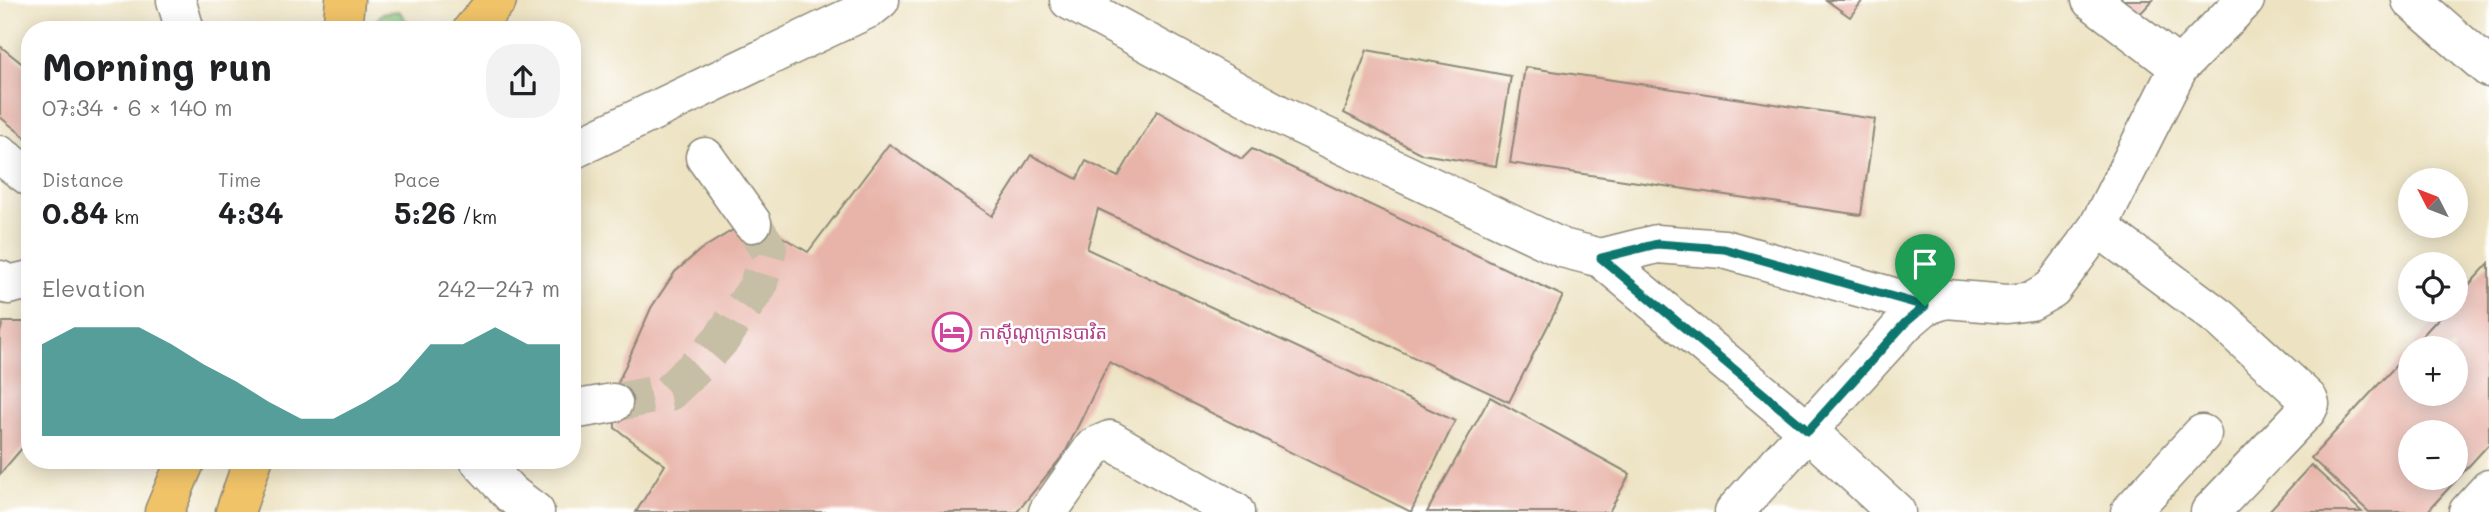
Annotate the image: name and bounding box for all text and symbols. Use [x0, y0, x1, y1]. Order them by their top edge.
text: Morning run [42, 41, 272, 91]
button: share [486, 44, 560, 118]
text: 07:34 · 6 × 140 m [42, 92, 233, 122]
text: Distance [42, 167, 124, 192]
text: Time [218, 167, 261, 192]
text: Pace [394, 167, 440, 192]
north arrow [2398, 168, 2468, 238]
map controls [2398, 168, 2468, 490]
text: 0.84 [42, 192, 108, 232]
text: 4:34 [218, 192, 284, 232]
text: 5:26 [394, 192, 456, 232]
text: km [108, 204, 139, 229]
text: /km [456, 204, 497, 229]
pin [1895, 234, 1955, 306]
icon: arrive [1906, 245, 1944, 283]
button: locate [2398, 252, 2468, 322]
text: Elevation [42, 273, 145, 303]
text: 242–247 m [437, 273, 560, 303]
hotel icon: កាស៊ីណូក្រោនបាវិត [931, 311, 973, 353]
place label: កាស៊ីណូក្រោនបាវិត [979, 320, 1107, 345]
button: + [2398, 336, 2468, 406]
button: − [2398, 420, 2468, 490]

